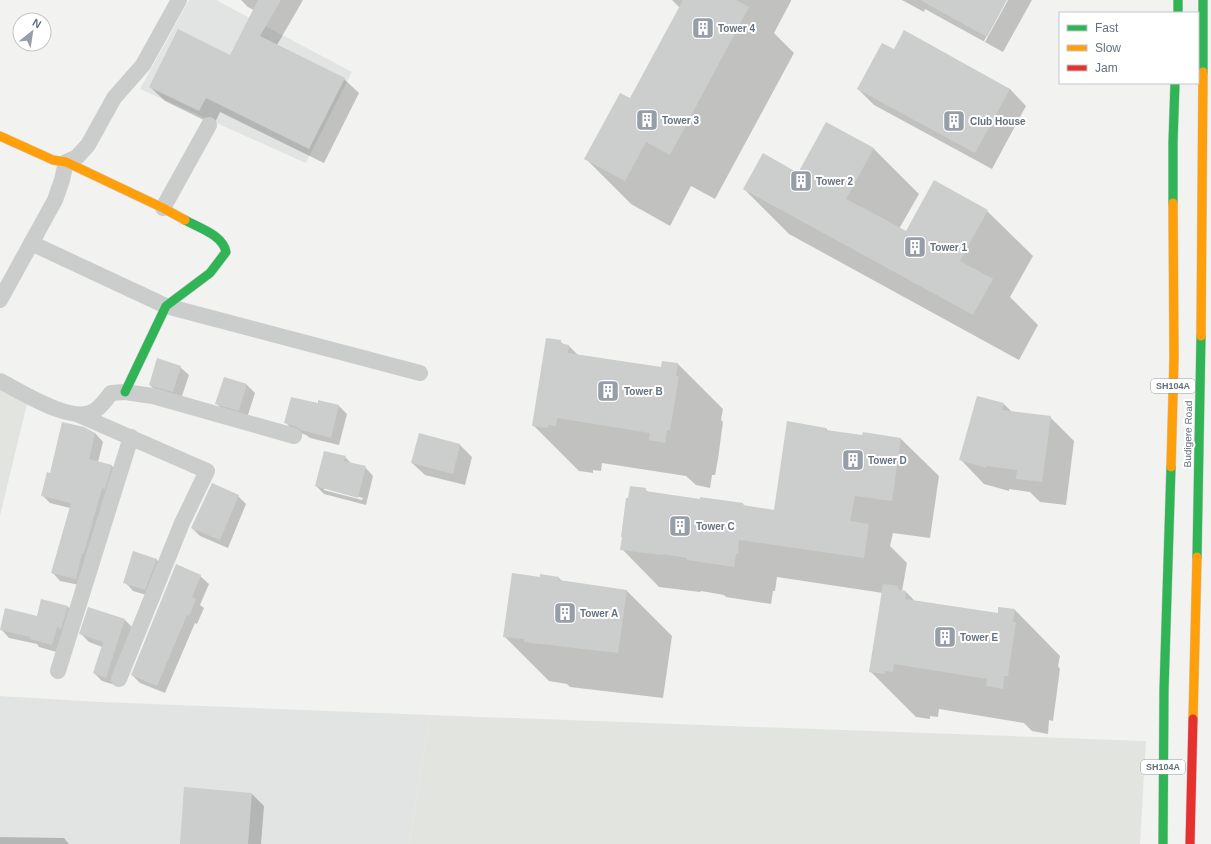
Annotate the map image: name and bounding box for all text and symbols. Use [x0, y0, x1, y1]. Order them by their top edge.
north arrow [12, 12, 52, 52]
legend [1059, 12, 1199, 84]
building icon: Tower 4 [690, 15, 716, 41]
text: N [31, 16, 43, 31]
text: Fast [1095, 21, 1119, 35]
place label: Tower 4 [718, 23, 755, 34]
text: Slow [1095, 41, 1121, 55]
text: Jam [1095, 61, 1118, 75]
building icon: Tower 3 [634, 107, 660, 133]
building icon: Club House [941, 108, 967, 134]
place label: Tower 3 [662, 115, 699, 126]
place label: Club House [970, 116, 1026, 127]
building icon: Tower 2 [788, 168, 814, 194]
place label: Tower 2 [816, 176, 853, 187]
building icon: Tower 1 [902, 234, 928, 260]
place label: Tower 1 [930, 242, 967, 253]
building icon: Tower B [595, 378, 621, 404]
road number: SH104A [1151, 379, 1195, 393]
place label: Tower B [624, 386, 663, 397]
street label: Budigere Road [1182, 401, 1194, 467]
building icon: Tower D [840, 447, 866, 473]
place label: Tower D [868, 455, 907, 466]
building icon: Tower C [667, 513, 693, 539]
place label: Tower C [696, 521, 735, 532]
building icon: Tower A [552, 600, 578, 626]
place label: Tower A [580, 608, 618, 619]
building icon: Tower E [932, 624, 958, 650]
place label: Tower E [960, 632, 998, 643]
road number: SH104A [1141, 760, 1185, 774]

